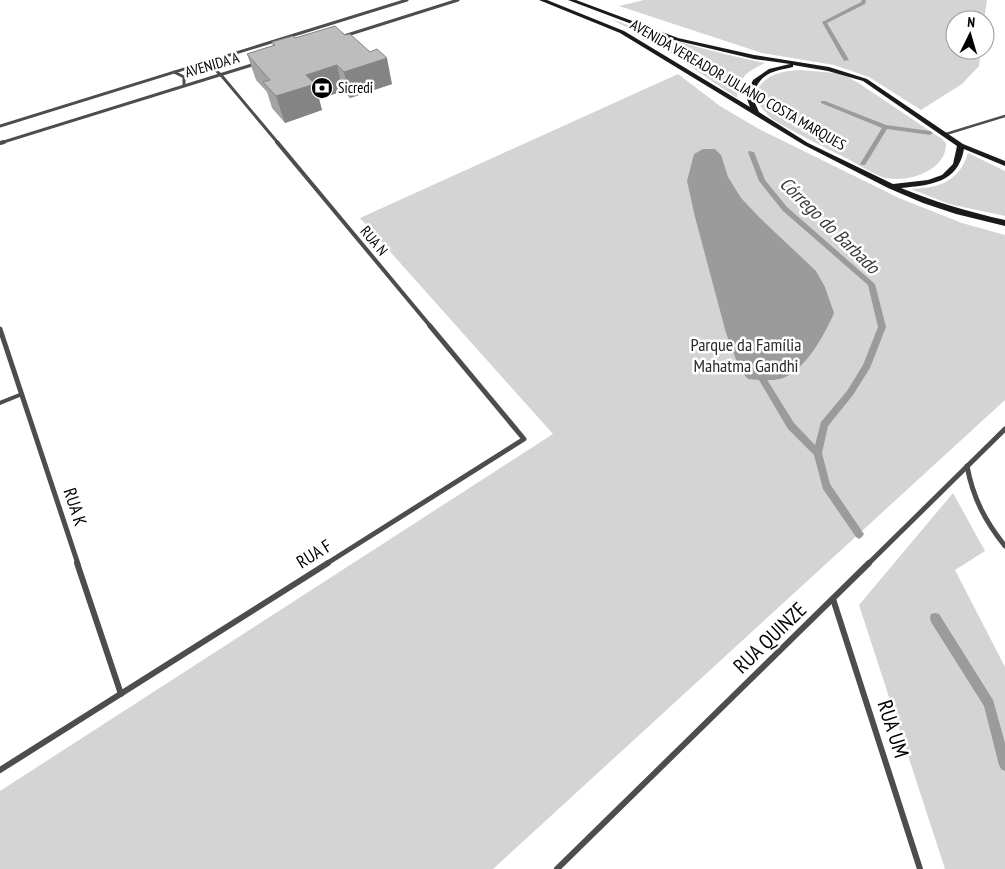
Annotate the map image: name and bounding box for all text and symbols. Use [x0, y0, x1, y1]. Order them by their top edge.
north arrow [945, 10, 995, 60]
text: N [967, 13, 976, 31]
street label: AVENIDA VEREADOR JULIANO COSTA MARQUES [627, 15, 850, 154]
street label: AVENIDA A [183, 47, 242, 81]
bank icon: Sicredi [310, 76, 334, 100]
place label: Sicredi [338, 78, 373, 97]
water label: Córrego do Barbado [775, 171, 886, 280]
street label: RUA N [357, 222, 392, 259]
park label: Parque da Família Mahatma Gandhi [691, 333, 801, 377]
street label: RUA K [59, 485, 92, 529]
street label: RUA F [292, 534, 336, 573]
street label: RUA QUINZE [727, 596, 812, 679]
street label: RUA UM [872, 697, 915, 761]

